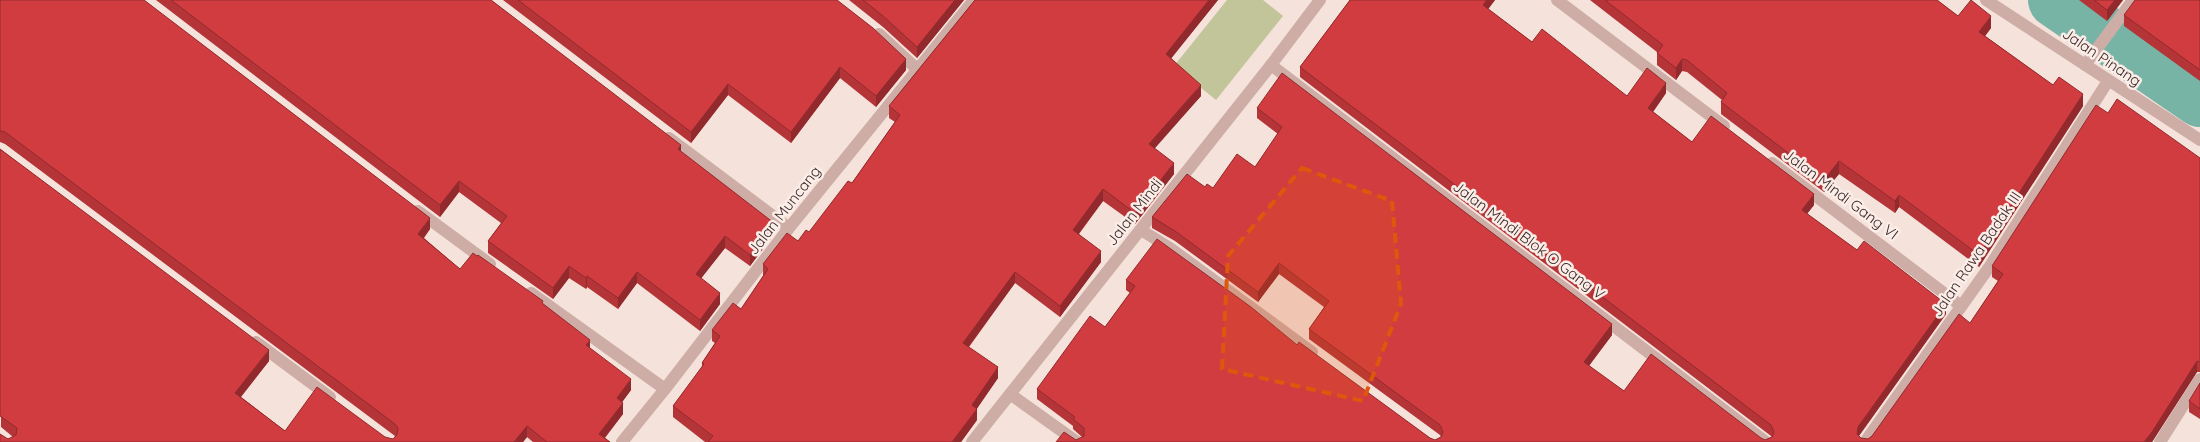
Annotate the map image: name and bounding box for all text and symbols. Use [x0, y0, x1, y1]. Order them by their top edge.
street label: Jalan Pinang [2059, 24, 2145, 90]
street label: Jalan Mindi Gang VI [1780, 145, 1902, 243]
street label: Jalan Muncang [743, 162, 825, 258]
street label: Jalan Mindi [1102, 175, 1166, 249]
street label: Jalan Mindi Blok O Gang V [1449, 177, 1609, 303]
street label: Jalan Rawa Badak III [1927, 188, 2025, 320]

